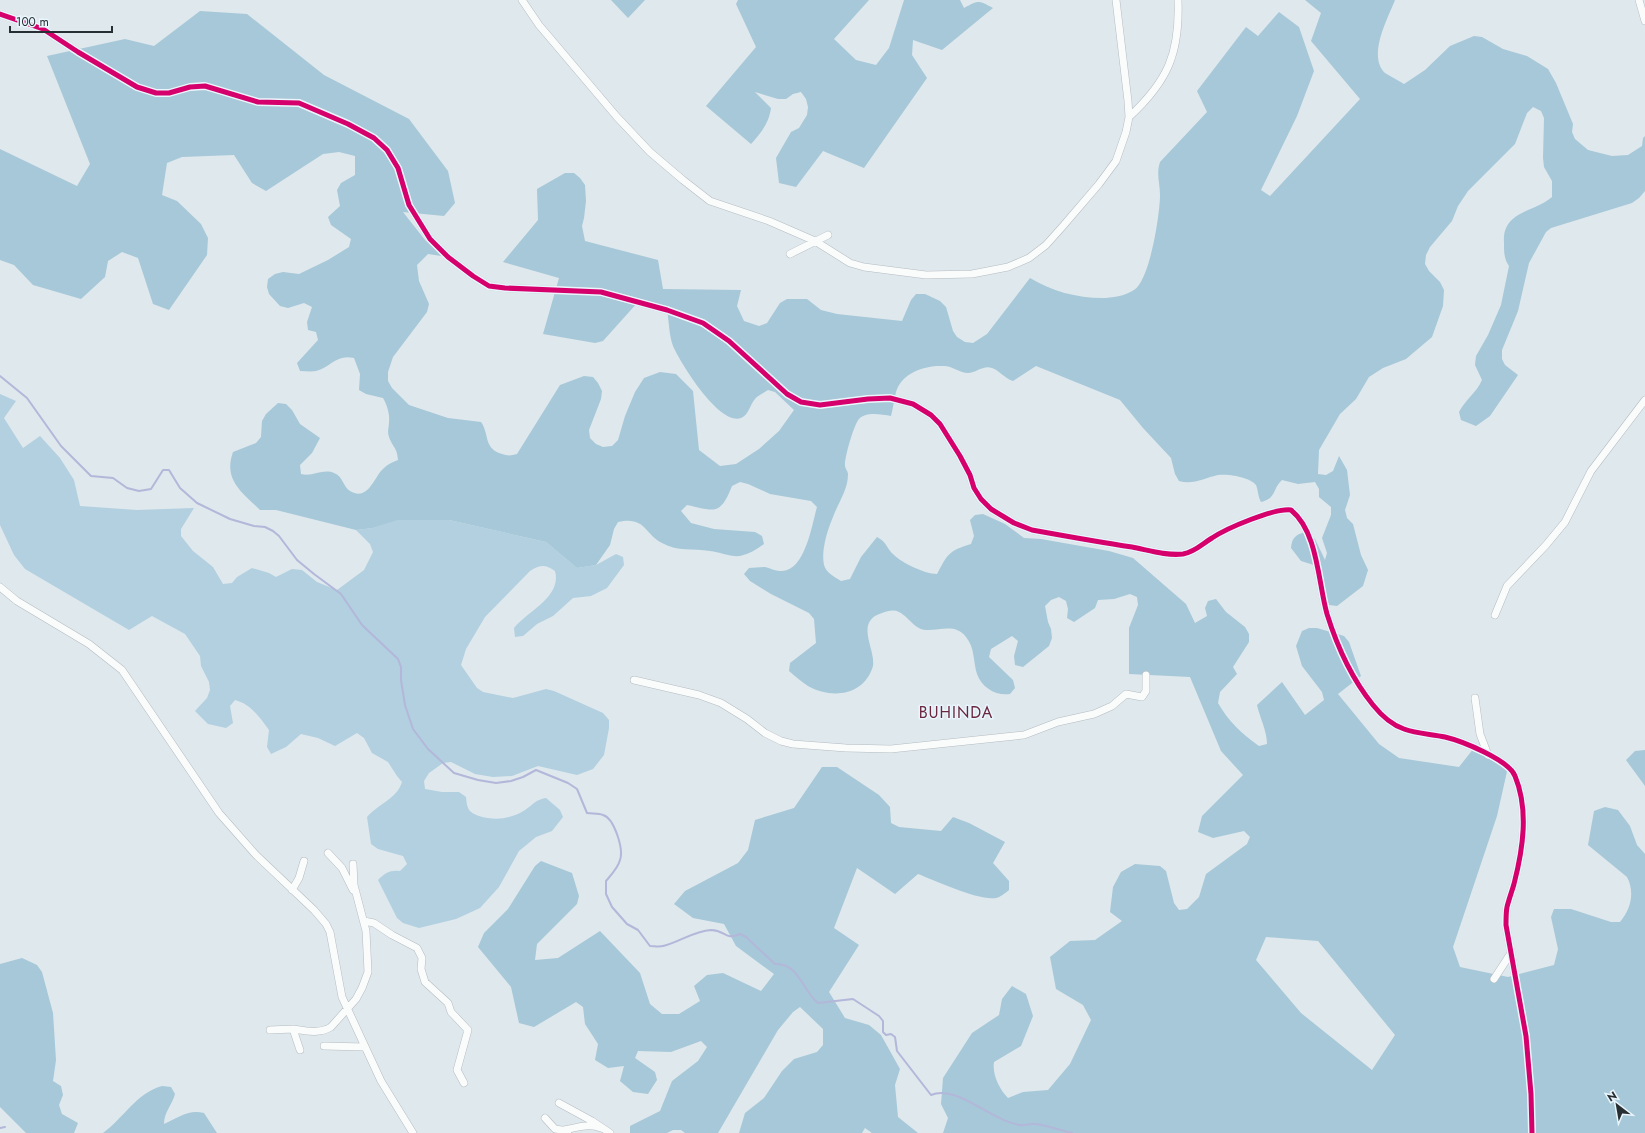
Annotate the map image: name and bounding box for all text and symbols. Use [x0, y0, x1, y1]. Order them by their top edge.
scale bar [10, 8, 112, 34]
text: 100 m [16, 13, 49, 31]
district label: BUHINDA [919, 701, 993, 724]
north arrow [1597, 1085, 1637, 1125]
text: N [1604, 1087, 1620, 1106]

